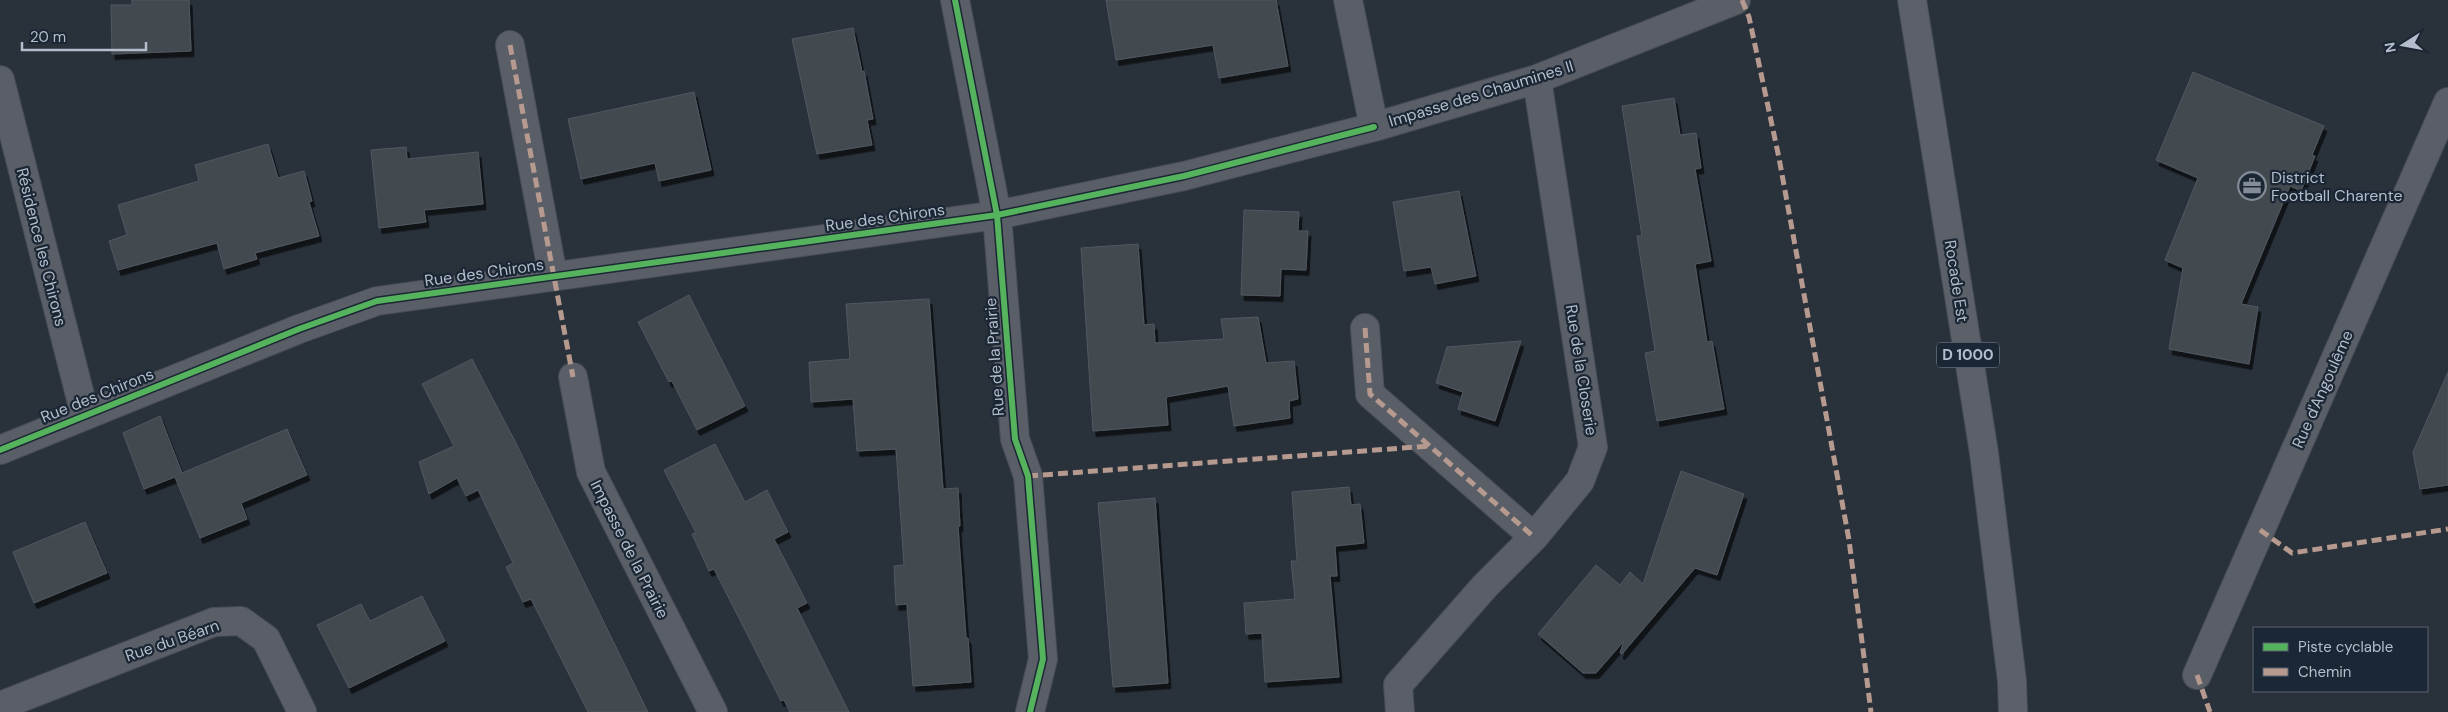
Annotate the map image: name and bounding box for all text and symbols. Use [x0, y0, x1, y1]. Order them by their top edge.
scale bar [22, 20, 146, 52]
north arrow [2378, 20, 2428, 70]
text: 20 m [30, 27, 66, 47]
text: N [2380, 41, 2400, 54]
street label: Impasse des Chaumines II [1386, 55, 1576, 132]
street label: Résidence les Chirons [12, 166, 71, 329]
place label: District Football Charente [2271, 167, 2403, 206]
office icon: District Football Charente [2237, 171, 2267, 201]
street label: Rue des Chirons [824, 199, 946, 236]
street label: Rocade Est [1940, 239, 1973, 324]
street label: Rue des Chirons [423, 254, 545, 291]
street label: Rue de la Prairie [980, 297, 1009, 417]
street label: Rue de la Closerie [1561, 303, 1602, 437]
street label: Rue d'Angoulême [2287, 327, 2358, 451]
road number: D 1000 [1937, 342, 1999, 368]
street label: Rue des Chirons [37, 363, 157, 428]
street label: Impasse de la Prairie [586, 476, 674, 622]
street label: Rue du Béarn [122, 615, 222, 666]
legend [2253, 627, 2428, 692]
text: Piste cyclable [2298, 637, 2393, 657]
text: Chemin [2298, 662, 2351, 682]

